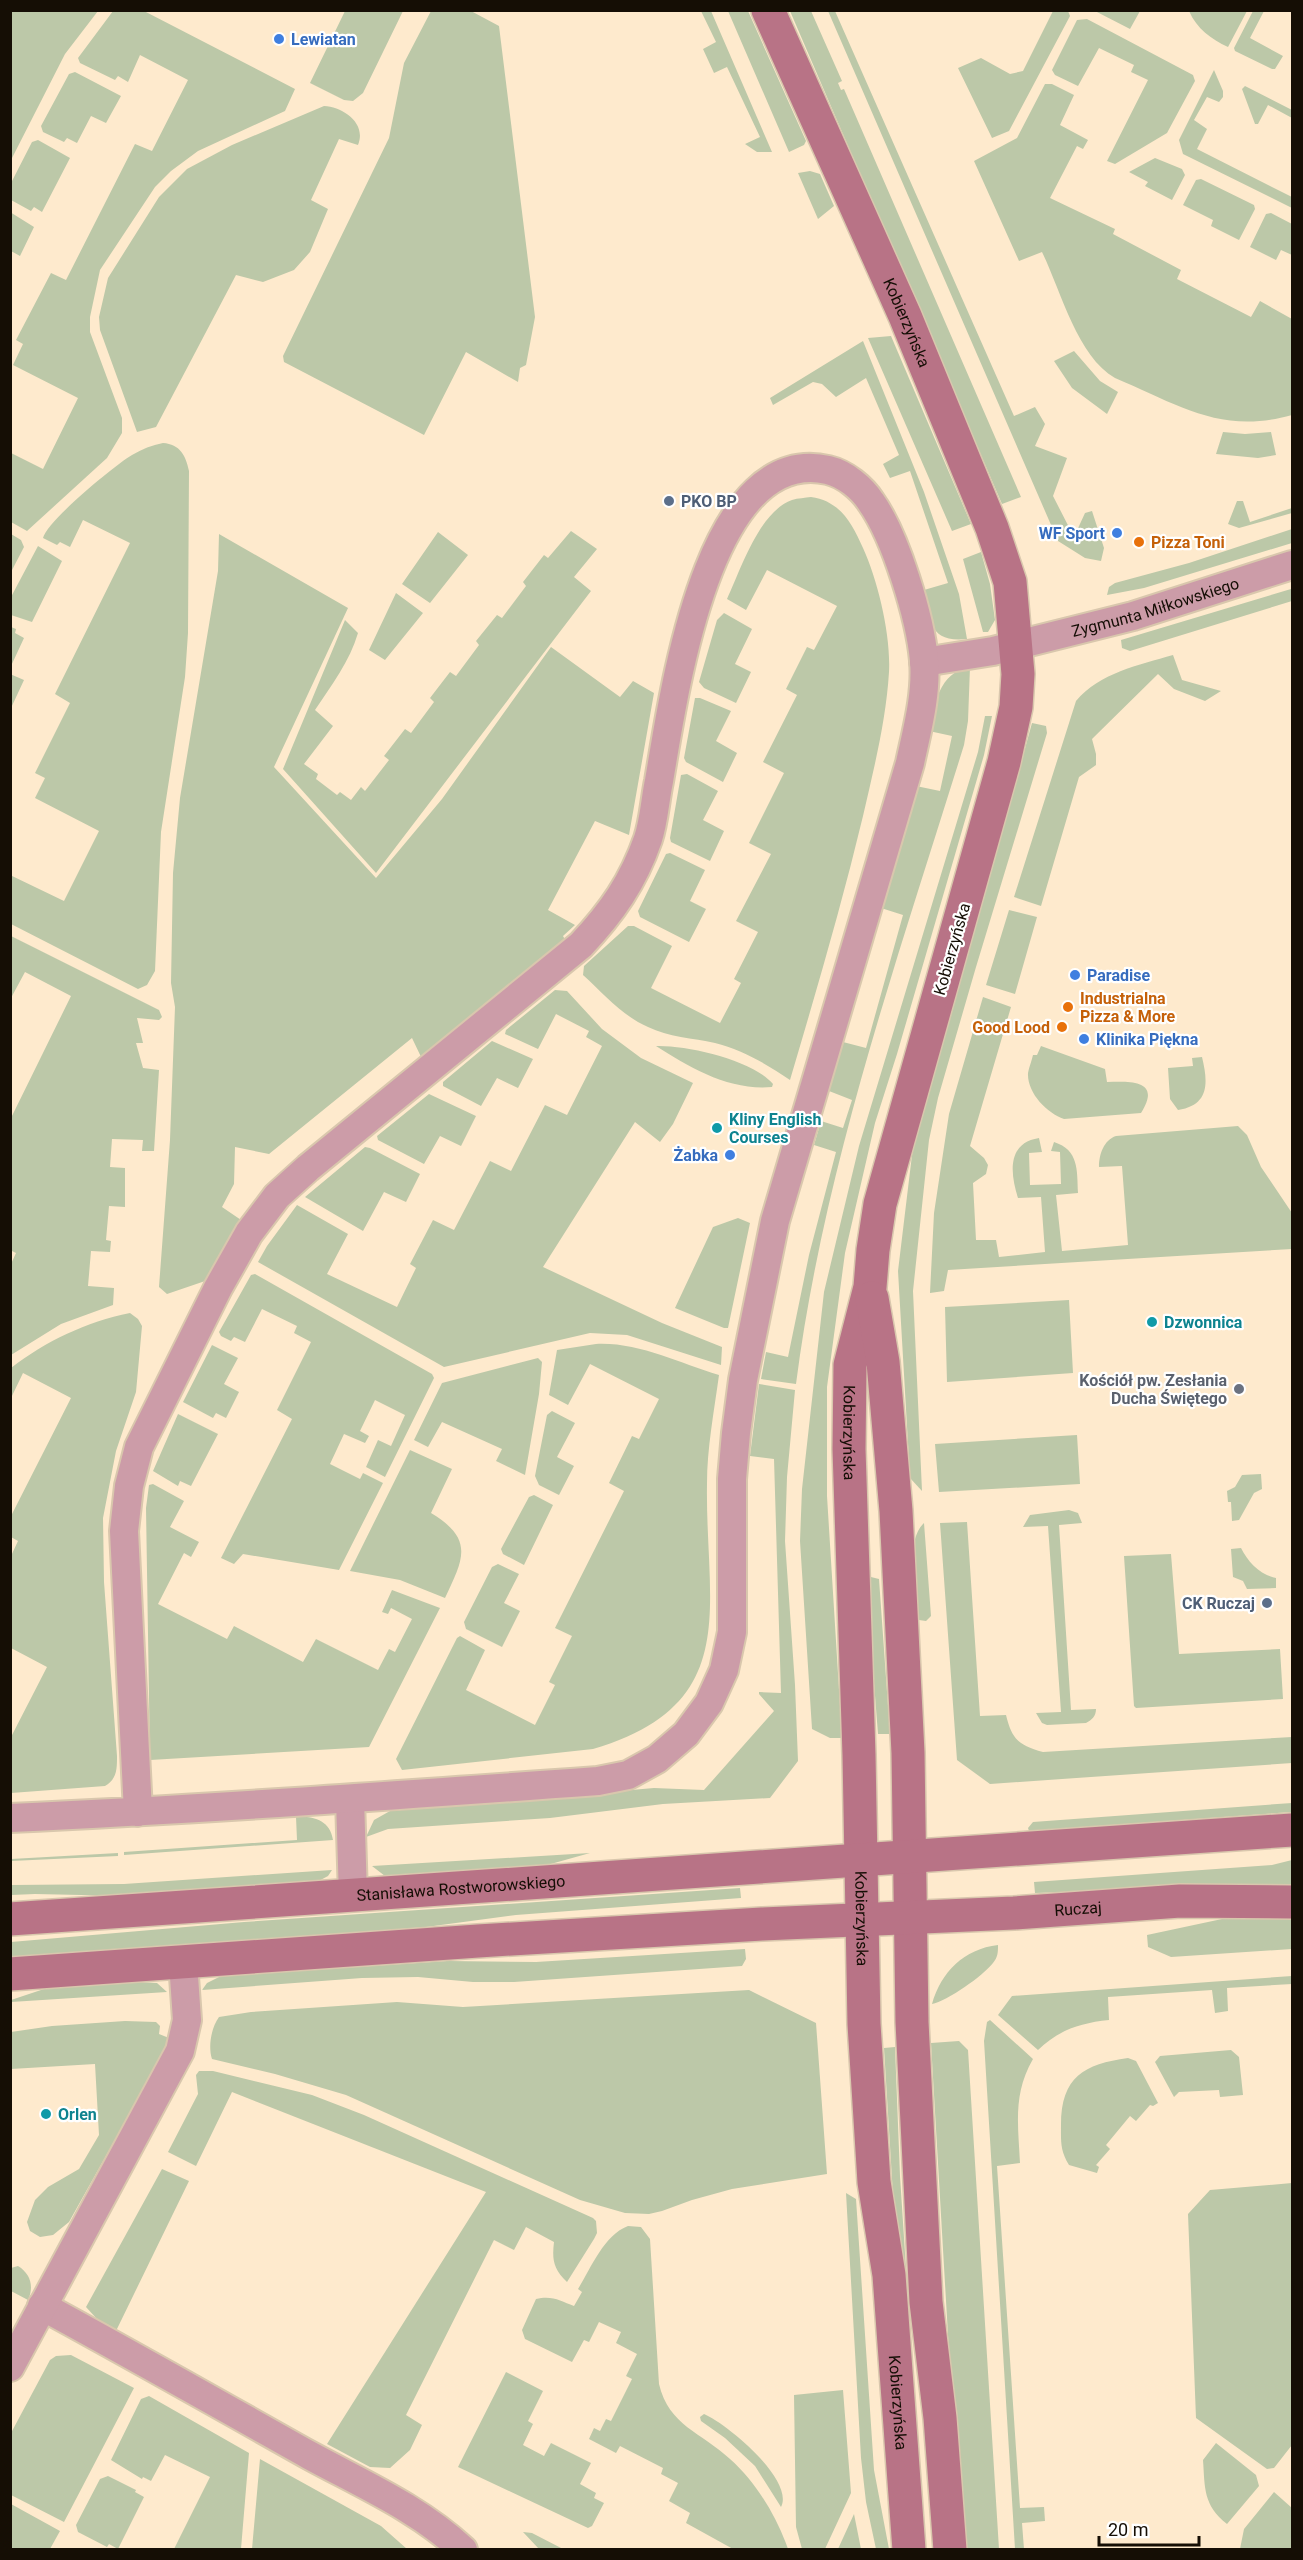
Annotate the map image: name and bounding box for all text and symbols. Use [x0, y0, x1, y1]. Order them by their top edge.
place label: Lewiatan [291, 30, 356, 49]
marker: Lewiatan [272, 32, 286, 46]
street label: Kobierzyńska [880, 275, 934, 370]
place label: PKO BP [681, 492, 737, 511]
marker: PKO BP [662, 494, 676, 508]
place label: WF Sport [1039, 524, 1106, 543]
marker: WF Sport [1110, 526, 1124, 540]
place label: Pizza Toni [1151, 533, 1225, 552]
marker: Pizza Toni [1132, 535, 1146, 549]
street label: Zygmunta Miłkowskiego [1070, 573, 1241, 641]
street label: Kobierzyńska [930, 901, 974, 997]
place label: Paradise [1087, 966, 1150, 985]
marker: Paradise [1068, 968, 1082, 982]
place label: Industrialna Pizza & More [1080, 989, 1176, 1026]
marker: Industrialna Pizza & More [1061, 1000, 1075, 1014]
place label: Good Lood [972, 1018, 1050, 1037]
marker: Good Lood [1055, 1020, 1069, 1034]
place label: Klinika Piękna [1096, 1030, 1199, 1049]
marker: Klinika Piękna [1077, 1032, 1091, 1046]
place label: Kliny English Courses [729, 1110, 821, 1147]
marker: Kliny English Courses [710, 1121, 724, 1135]
place label: Żabka [674, 1146, 718, 1165]
marker: Żabka [723, 1148, 737, 1162]
place label: Dzwonnica [1164, 1313, 1243, 1332]
marker: Dzwonnica [1145, 1315, 1159, 1329]
place label: Kościół pw. Zesłania Ducha Świętego [1079, 1371, 1227, 1408]
marker: Kościół pw. Zesłania Ducha Świętego [1232, 1382, 1246, 1396]
street label: Kobierzyńska [839, 1385, 860, 1481]
place label: CK Ruczaj [1182, 1594, 1255, 1613]
marker: CK Ruczaj [1260, 1596, 1274, 1610]
street label: Stanisława Rostworowskiego [356, 1871, 566, 1904]
street label: Kobierzyńska [852, 1871, 872, 1966]
street label: Ruczaj [1054, 1897, 1102, 1920]
place label: Orlen [58, 2105, 97, 2124]
marker: Orlen [39, 2107, 53, 2121]
street label: Kobierzyńska [885, 2354, 911, 2451]
scale bar [1099, 2509, 1200, 2547]
text: 20 m [1108, 2519, 1148, 2540]

